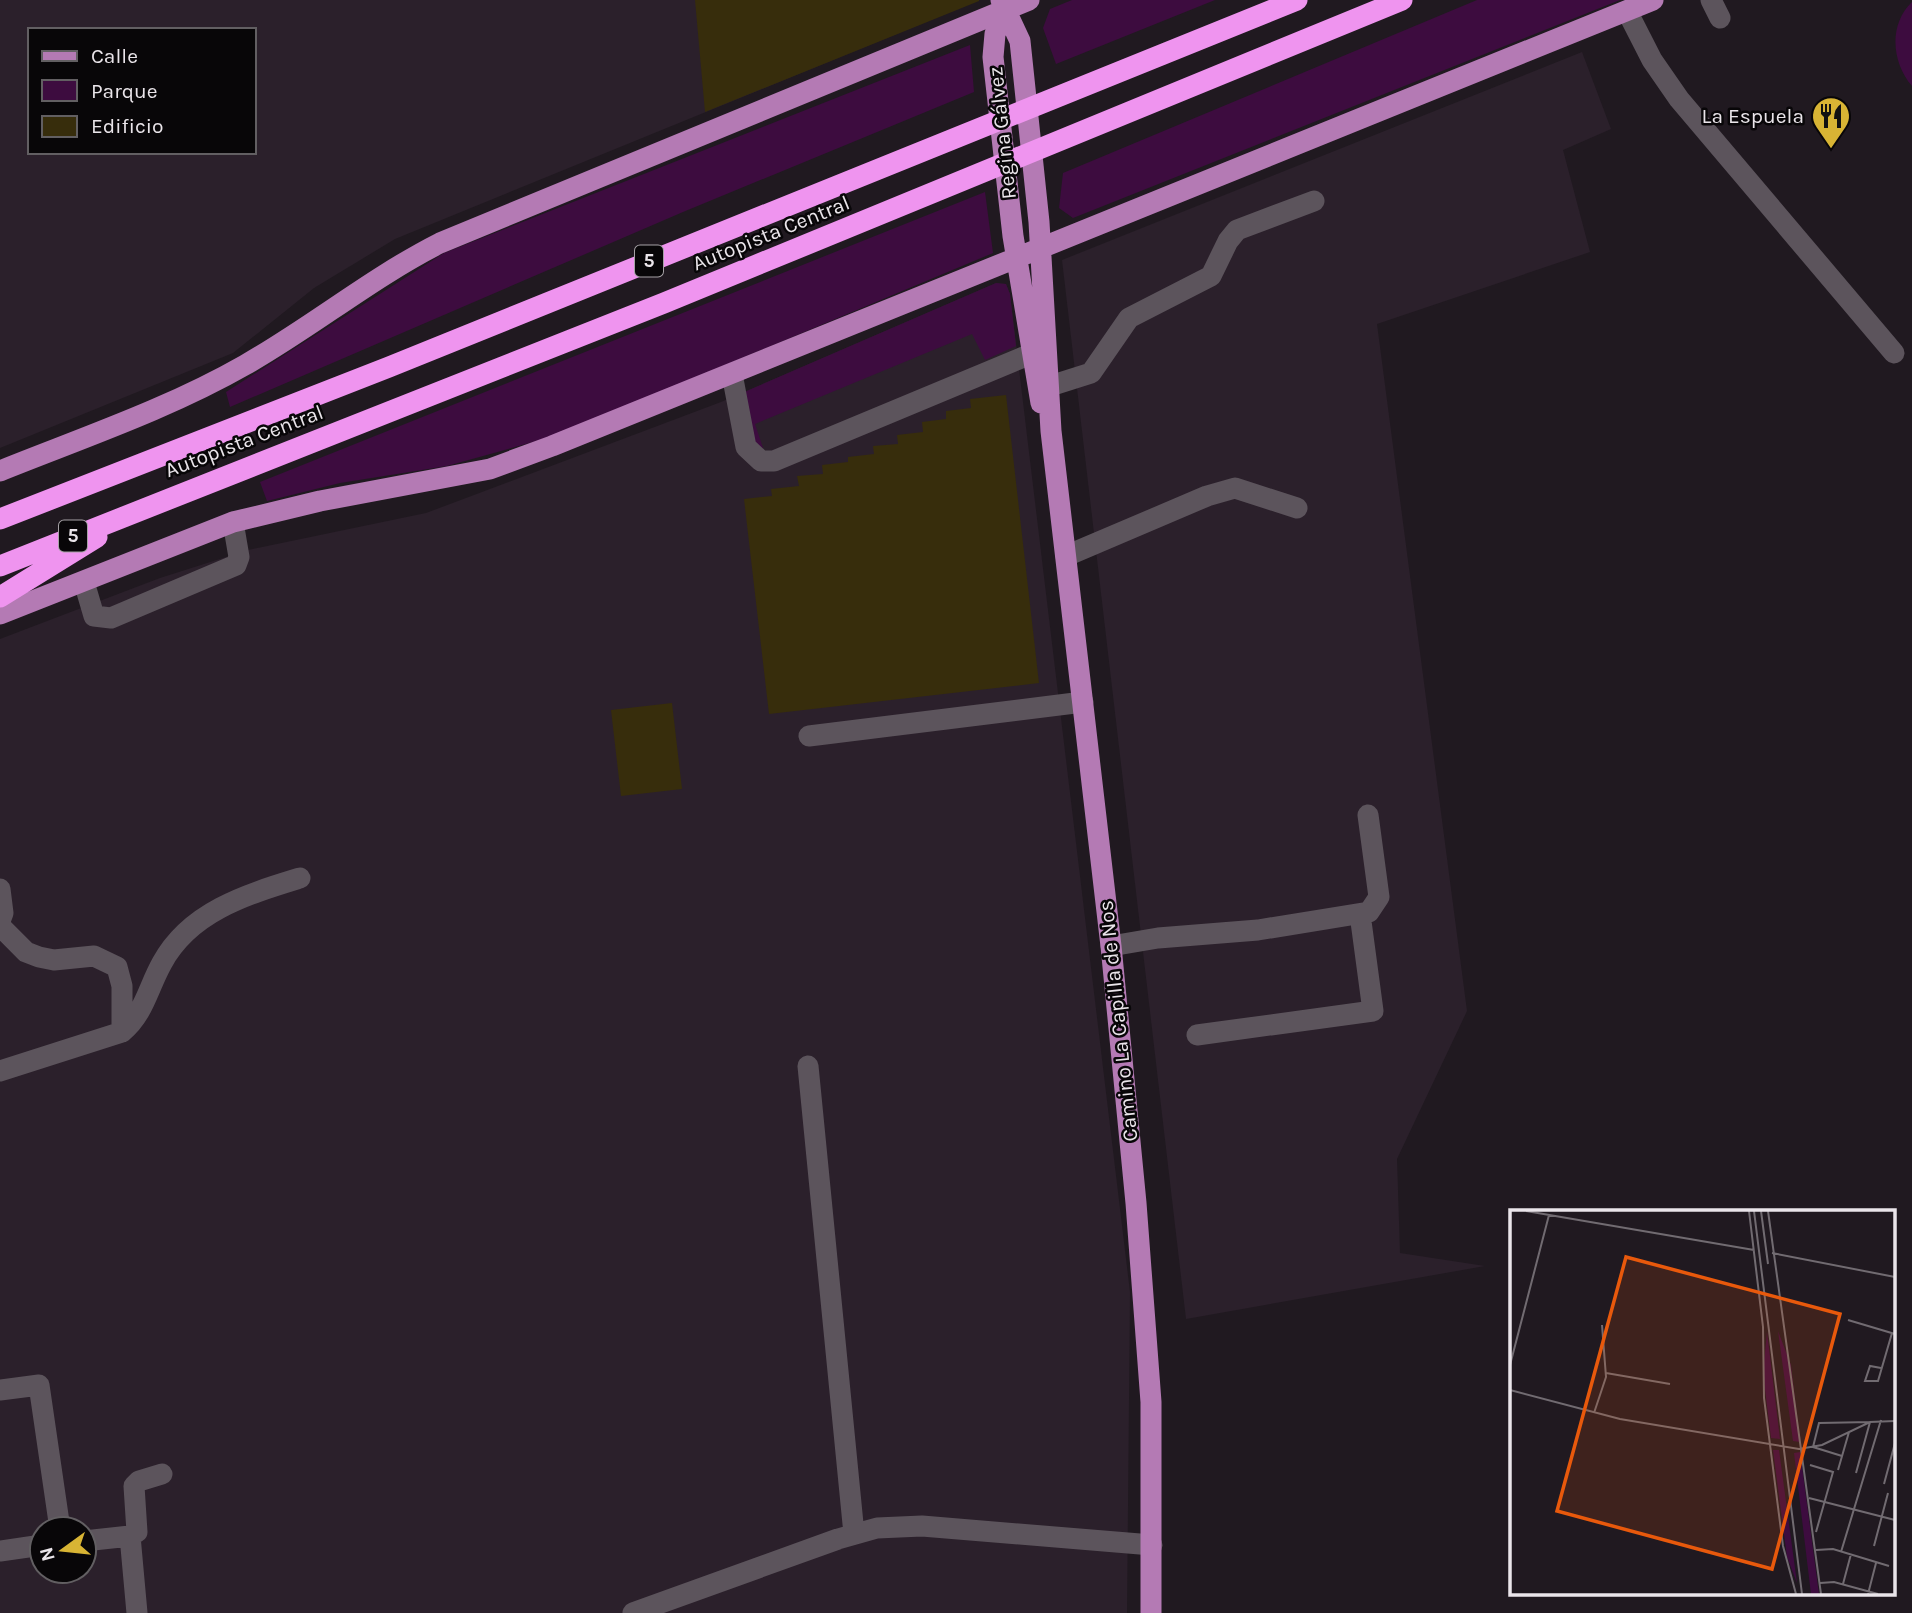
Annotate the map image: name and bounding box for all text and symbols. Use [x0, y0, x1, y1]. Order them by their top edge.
legend [28, 28, 256, 154]
text: Calle [91, 44, 138, 68]
street label: Regina Gálvez [983, 65, 1021, 201]
text: Parque [91, 79, 158, 103]
restaurant icon: La Espuela [1810, 95, 1852, 150]
place label: La Espuela [1702, 104, 1804, 128]
text: Edificio [91, 114, 164, 138]
street label: Autopista Central [689, 191, 853, 275]
road number: 5 [635, 246, 663, 276]
street label: Autopista Central [162, 400, 326, 482]
road number: 5 [59, 520, 87, 552]
street label: Camino La Capilla de Nos [1093, 899, 1143, 1143]
inset map [1510, 1210, 1895, 1596]
north arrow [28, 1515, 98, 1585]
text: N [35, 1545, 60, 1564]

